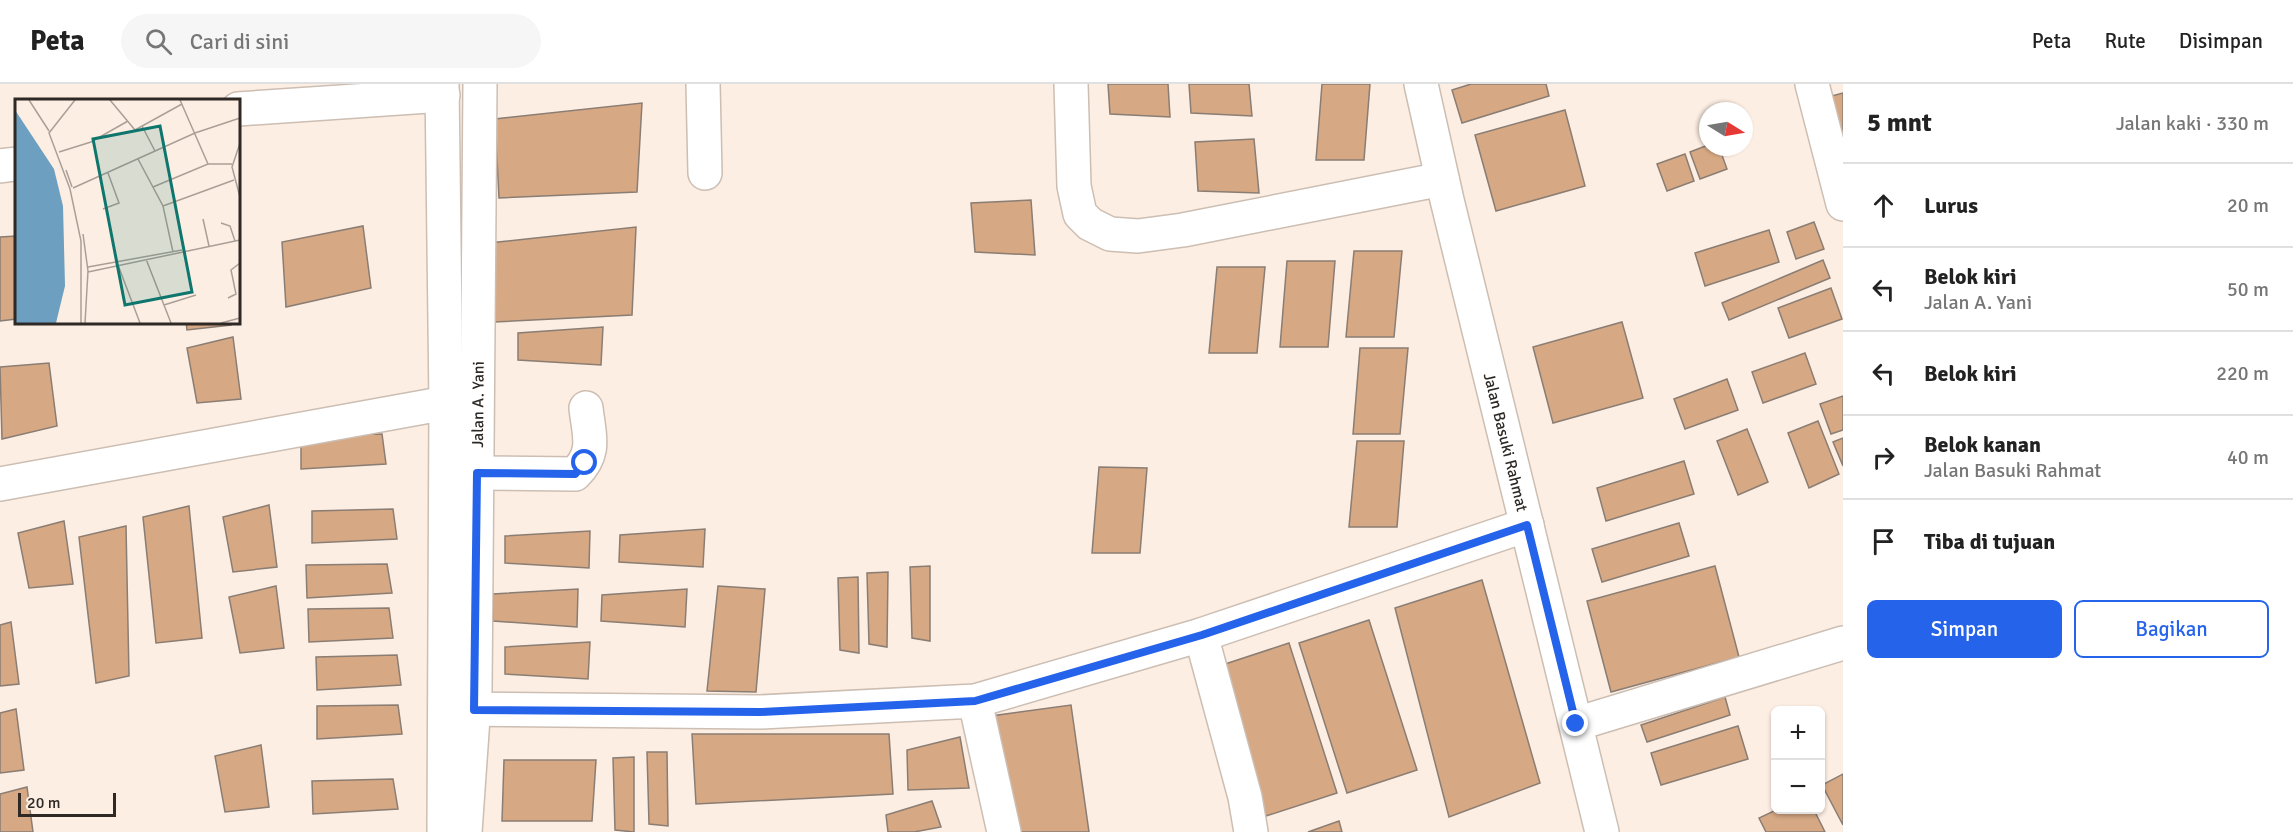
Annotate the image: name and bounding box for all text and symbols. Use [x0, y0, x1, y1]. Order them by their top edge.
search box [121, 14, 541, 68]
text: Peta [30, 24, 85, 58]
icon: search [142, 25, 175, 58]
text: Cari di sini [190, 28, 289, 55]
text: Peta [2032, 28, 2072, 54]
text: Rute [2105, 28, 2146, 54]
text: Disimpan [2179, 28, 2263, 54]
inset map [15, 99, 240, 324]
north arrow [1699, 102, 1753, 156]
text: 5 mnt [1867, 107, 1932, 139]
text: Jalan kaki · 330 m [2116, 111, 2269, 136]
icon: ahead [1867, 189, 1900, 222]
text: Lurus [1924, 192, 1978, 219]
text: 20 m [2227, 193, 2269, 218]
text: Belok kiri [1924, 263, 2017, 290]
icon: left [1867, 273, 1900, 306]
text: 50 m [2227, 277, 2269, 302]
text: Jalan A. Yani [1924, 290, 2032, 315]
icon: left [1867, 357, 1900, 390]
text: Belok kiri [1924, 360, 2017, 387]
street label: Jalan A. Yani [468, 361, 489, 448]
text: 220 m [2216, 361, 2269, 386]
street label: Jalan Basuki Rahmat [1479, 371, 1532, 514]
text: Belok kanan [1924, 431, 2041, 458]
icon: right [1867, 441, 1900, 474]
text: 40 m [2227, 445, 2269, 470]
route start [571, 449, 597, 475]
text: Jalan Basuki Rahmat [1924, 458, 2101, 483]
icon: arrive [1867, 525, 1900, 558]
text: Tiba di tujuan [1924, 528, 2055, 555]
button: Simpan [1867, 600, 2062, 658]
button: Bagikan [2074, 600, 2269, 658]
map controls [1771, 706, 1825, 814]
button: + [1771, 706, 1825, 760]
route end [1562, 710, 1588, 736]
button: − [1771, 760, 1825, 814]
scale bar [18, 790, 116, 818]
text: 20 m [27, 793, 61, 813]

